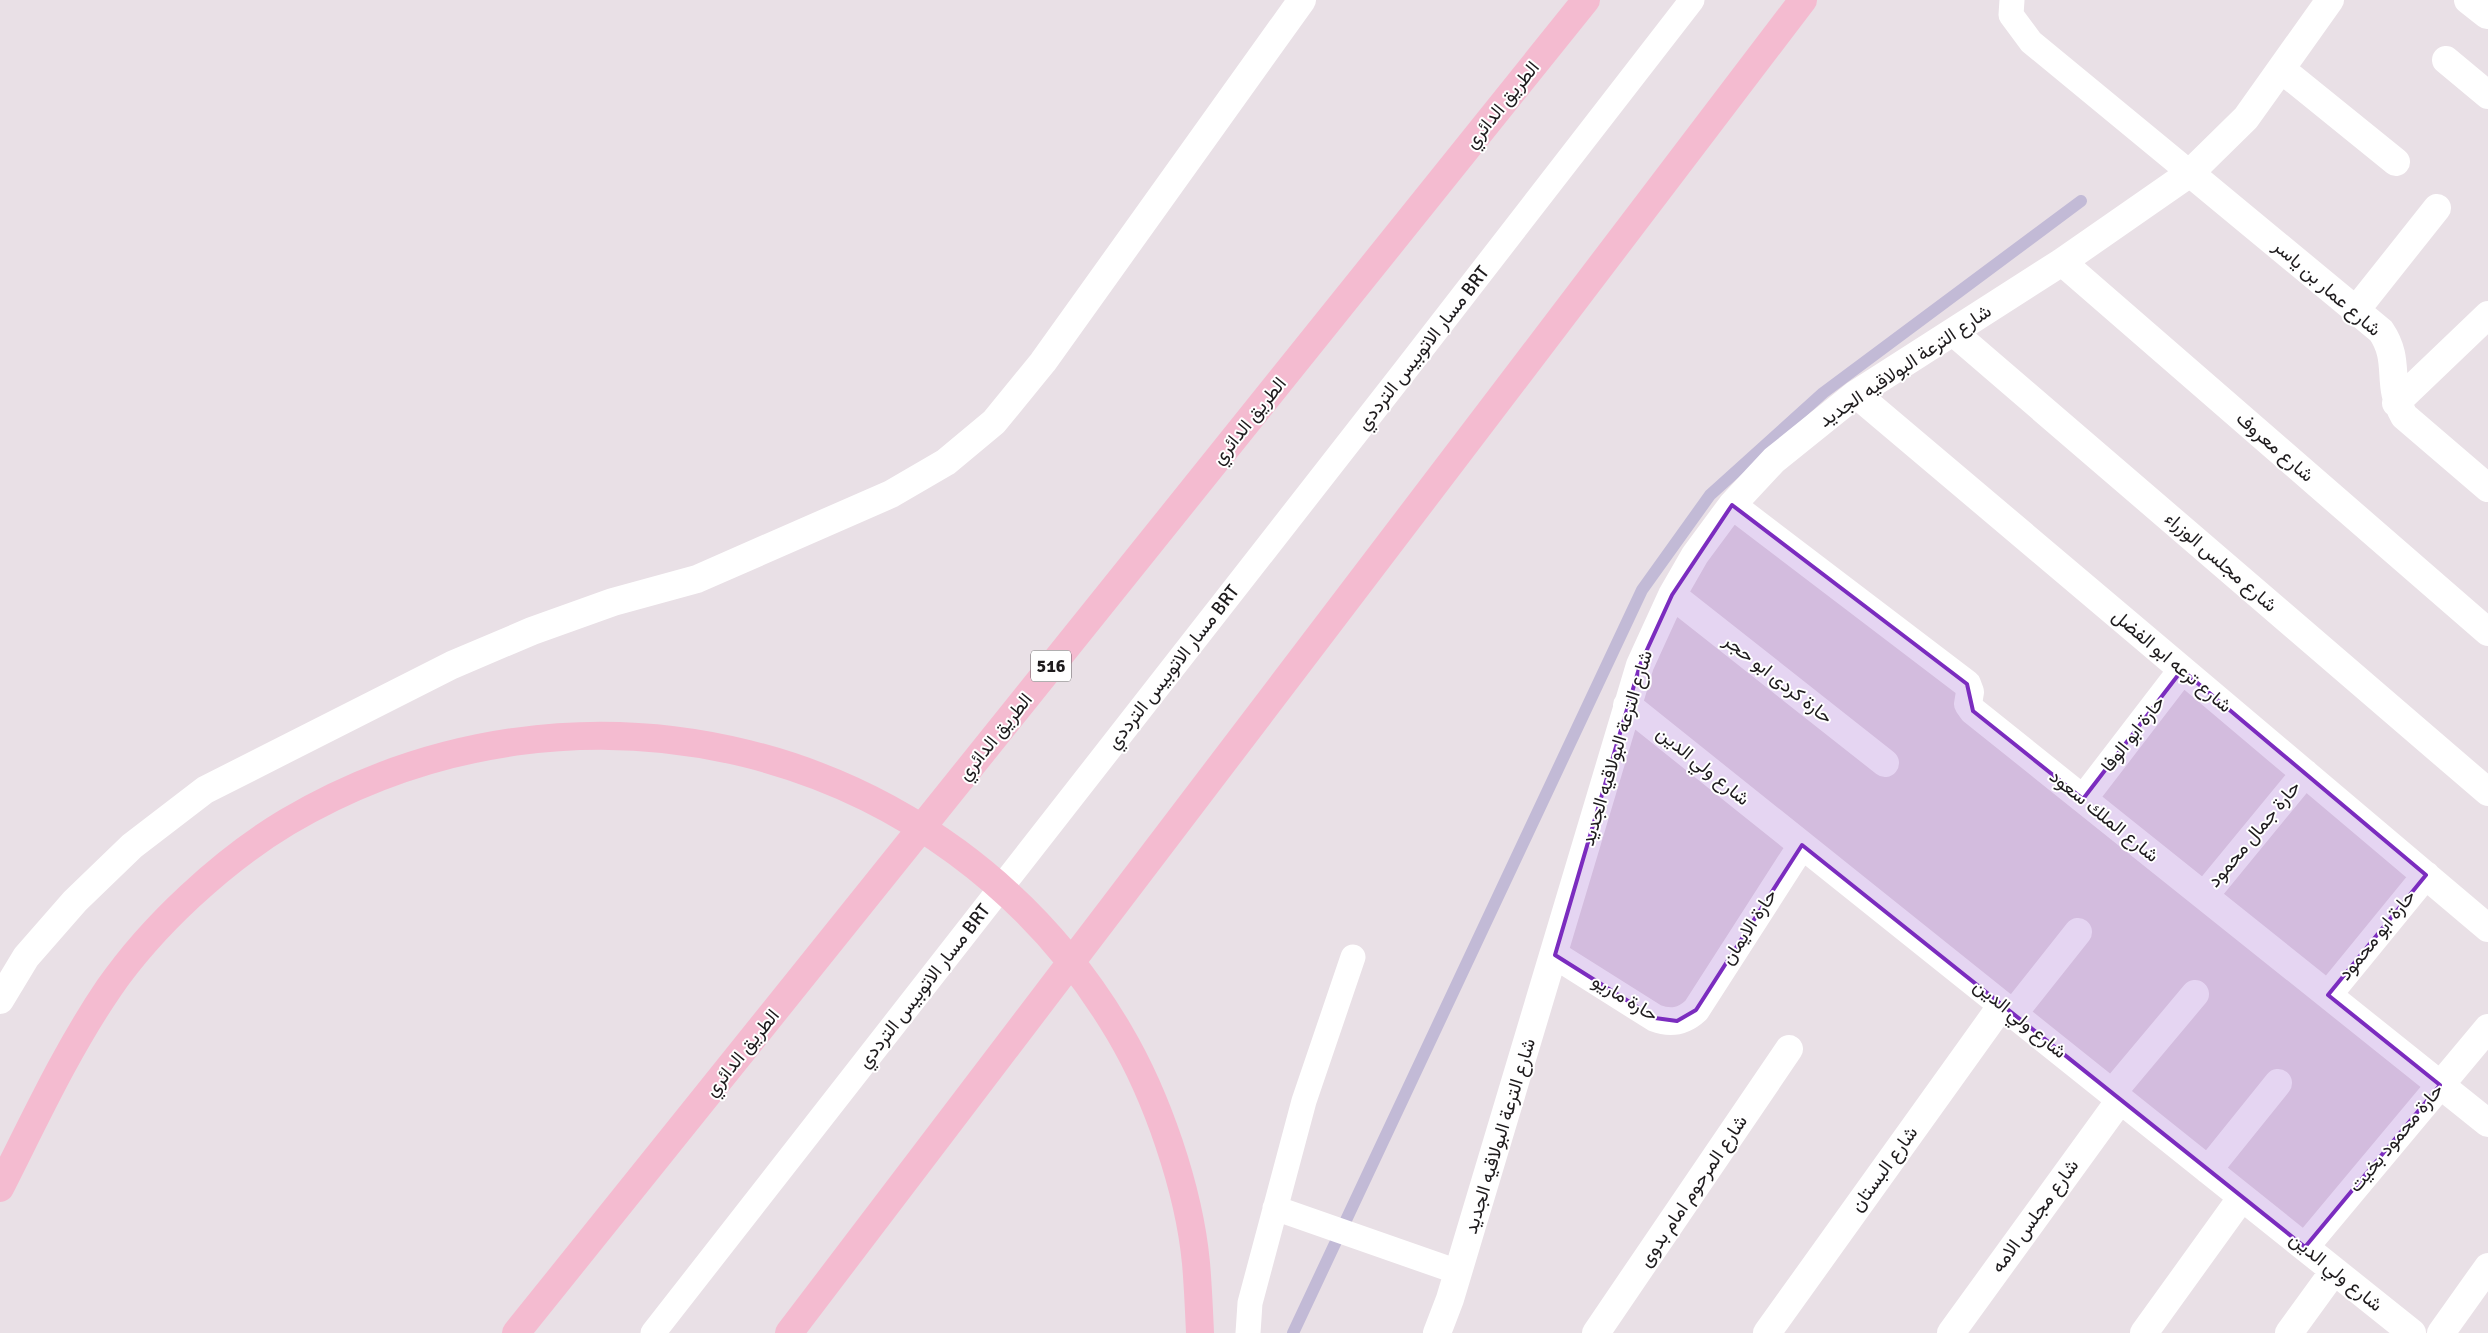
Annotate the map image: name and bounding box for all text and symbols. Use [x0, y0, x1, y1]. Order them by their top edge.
street label: الطريق الدائري [1459, 56, 1547, 156]
street label: شارع عمار بن ياسر [2267, 234, 2386, 342]
street label: مسار الاتوبيس الترددي BRT [1351, 261, 1497, 437]
street label: شارع الترعة البولاقيه الجديد [1814, 299, 1996, 433]
street label: الطريق الدائري [1206, 372, 1294, 472]
street label: شارع معروف [2231, 407, 2319, 487]
street label: شارع مجلس الوزراء [2160, 507, 2282, 617]
street label: مسار الاتوبيس الترددي BRT [1101, 580, 1247, 756]
street label: شارع ترعه ابو الفضل [2107, 604, 2237, 718]
street label: حارة كردى ابو حجر [1718, 628, 1838, 729]
street label: شارع الترعة البولاقيه الجديد [1576, 647, 1658, 849]
road number: 516 [1031, 650, 1071, 681]
street label: الطريق الدائري [952, 688, 1040, 788]
street label: حارة ابو الوفا [2096, 691, 2170, 777]
street label: شارع ولي الدين [1650, 721, 1755, 813]
street label: شارع الملك سعود [2044, 764, 2164, 868]
street label: حارة جمال محمود [2202, 776, 2306, 892]
street label: حارة الايمان [1716, 885, 1782, 969]
street label: حارة ابو محمود [2333, 885, 2421, 985]
street label: مسار الاتوبيس الترددي BRT [852, 899, 998, 1075]
street label: حارة ماريو [1588, 969, 1662, 1027]
street label: شارع ولي الدين [1967, 974, 2072, 1066]
street label: الطريق الدائري [699, 1004, 787, 1104]
street label: شارع الترعة البولاقيه الجديد [1459, 1035, 1541, 1237]
street label: حارة محمود بخيت [2344, 1079, 2448, 1197]
street label: شارع المرحوم امام بدوى [1633, 1110, 1753, 1272]
street label: شارع البستان [1845, 1121, 1923, 1217]
street label: شارع مجلس الامه [1986, 1155, 2084, 1277]
street label: شارع ولي الدين [2283, 1227, 2388, 1319]

